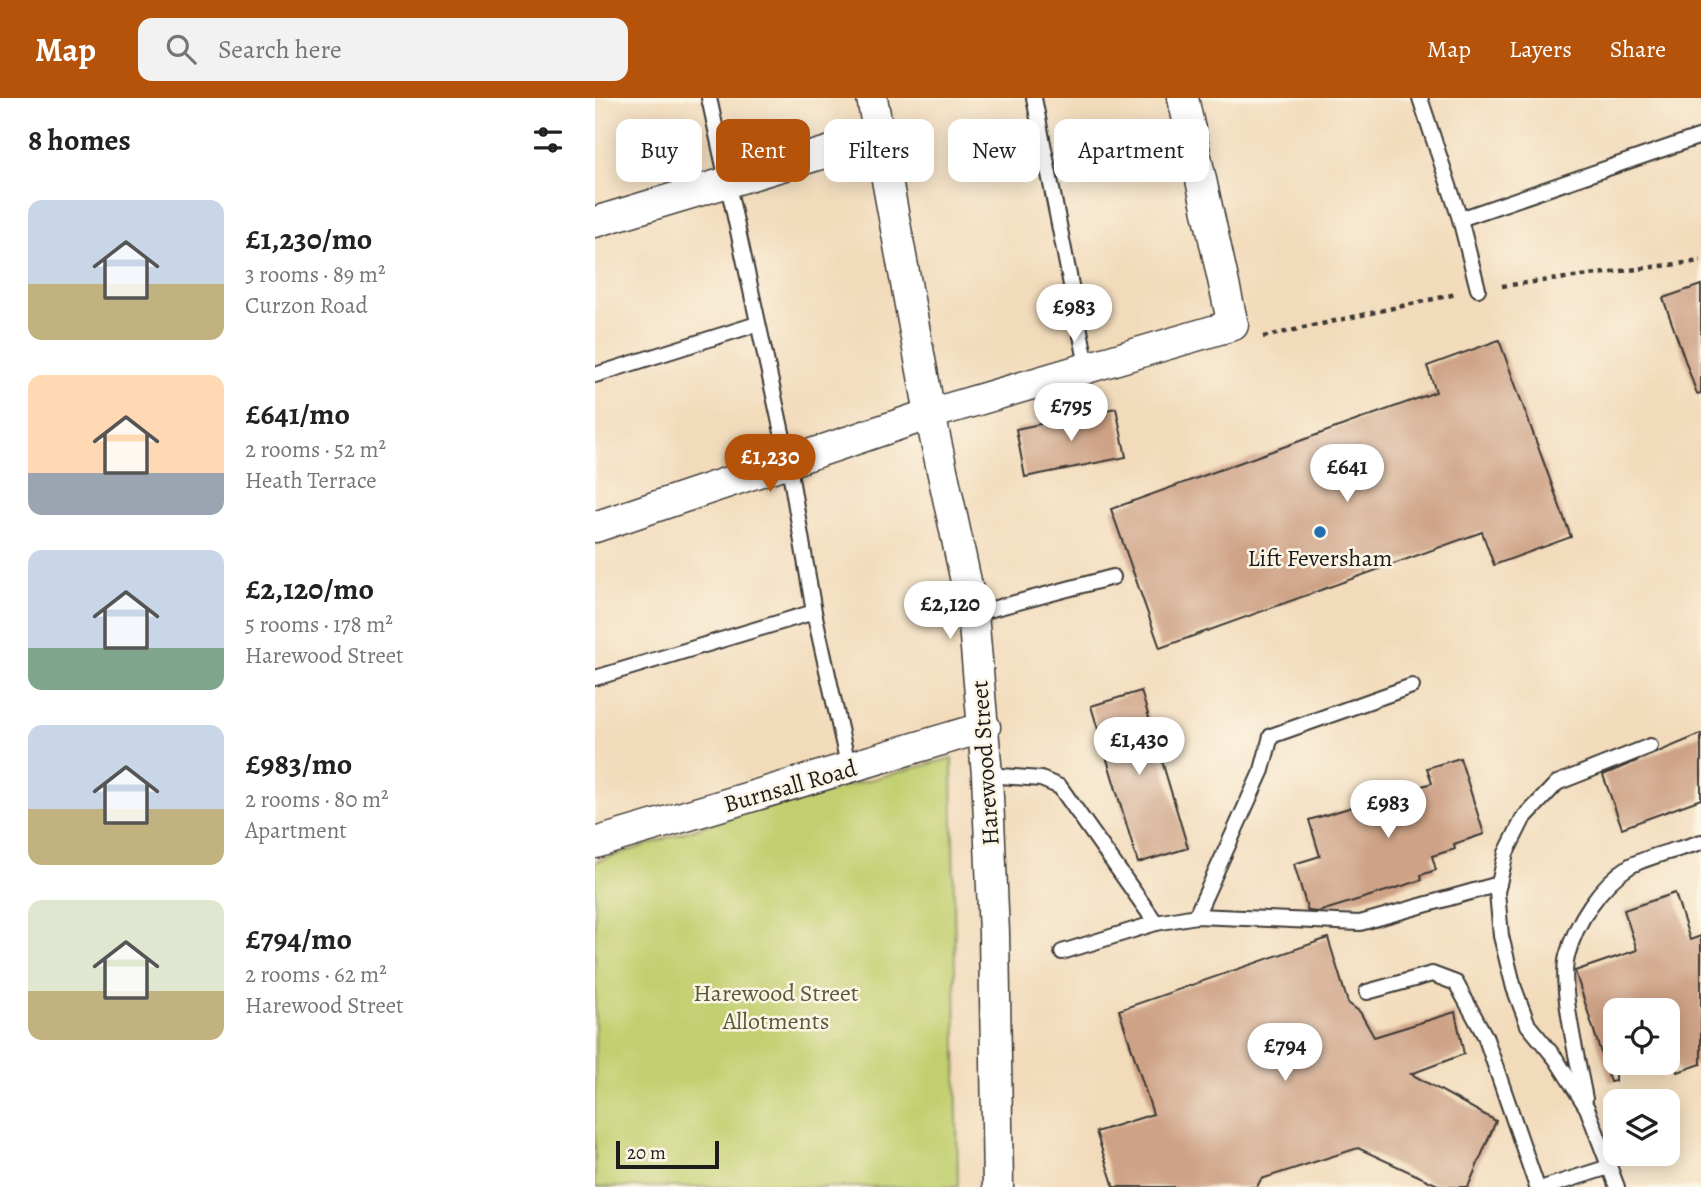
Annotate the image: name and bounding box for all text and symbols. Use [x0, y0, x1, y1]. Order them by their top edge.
search box [138, 18, 628, 81]
text: Map [35, 27, 96, 72]
icon: search [162, 30, 200, 68]
text: Search here [218, 32, 342, 67]
text: Map [1427, 33, 1471, 65]
text: Layers [1509, 33, 1572, 65]
text: Share [1610, 33, 1666, 65]
chip: Buy [616, 119, 702, 182]
chip: Rent [716, 119, 810, 182]
chip: Filters [824, 119, 934, 182]
chip: New [948, 119, 1040, 182]
chip: Apartment [1054, 119, 1209, 182]
text: 8 homes [28, 120, 131, 160]
icon: filters [529, 121, 567, 159]
text: £1,230/mo [245, 219, 372, 259]
icon: home [84, 228, 168, 312]
text: 3 rooms · 89 m² [245, 259, 386, 290]
pin: £983 [1033, 285, 1115, 344]
text: Curzon Road [245, 290, 368, 321]
text: £983 [1052, 291, 1096, 322]
pin: £795 [1030, 384, 1112, 443]
text: £795 [1050, 390, 1092, 421]
text: £641/mo [245, 394, 350, 434]
icon: home [84, 403, 168, 487]
text: 2 rooms · 52 m² [245, 434, 386, 465]
pin: £1,230 [713, 434, 827, 494]
text: £1,230 [741, 441, 799, 472]
pin: £641 [1306, 444, 1388, 504]
text: £641 [1326, 451, 1368, 482]
text: Heath Terrace [245, 465, 377, 496]
marker: Lift Feversham [1312, 524, 1328, 540]
place label: Lift Feversham [1247, 542, 1393, 574]
text: £2,120/mo [245, 569, 374, 609]
icon: home [84, 578, 168, 662]
pin: £2,120 [893, 582, 1007, 641]
text: £2,120 [920, 588, 980, 619]
text: 5 rooms · 178 m² [245, 609, 393, 640]
text: Harewood Street [245, 640, 404, 671]
street label: Harewood Street [963, 679, 1007, 847]
pin: £1,430 [1082, 718, 1196, 777]
text: £1,430 [1110, 724, 1168, 755]
text: £983/mo [245, 744, 352, 784]
street label: Burnsall Road [720, 752, 860, 820]
icon: home [84, 753, 168, 837]
pin: £983 [1347, 780, 1429, 840]
text: 2 rooms · 80 m² [245, 784, 389, 815]
text: £983 [1366, 787, 1410, 818]
text: Apartment [245, 815, 347, 846]
text: £794/mo [245, 919, 352, 959]
icon: home [84, 928, 168, 1012]
text: 2 rooms · 62 m² [245, 959, 387, 990]
park label: Harewood Street Allotments [693, 977, 859, 1037]
text: Harewood Street [245, 990, 404, 1021]
map controls [1603, 998, 1680, 1166]
button: locate [1603, 998, 1680, 1075]
pin: £794 [1244, 1024, 1326, 1083]
text: £794 [1263, 1030, 1307, 1061]
button: layers [1603, 1089, 1680, 1166]
scale bar [616, 1138, 719, 1170]
text: 20 m [627, 1140, 666, 1166]

